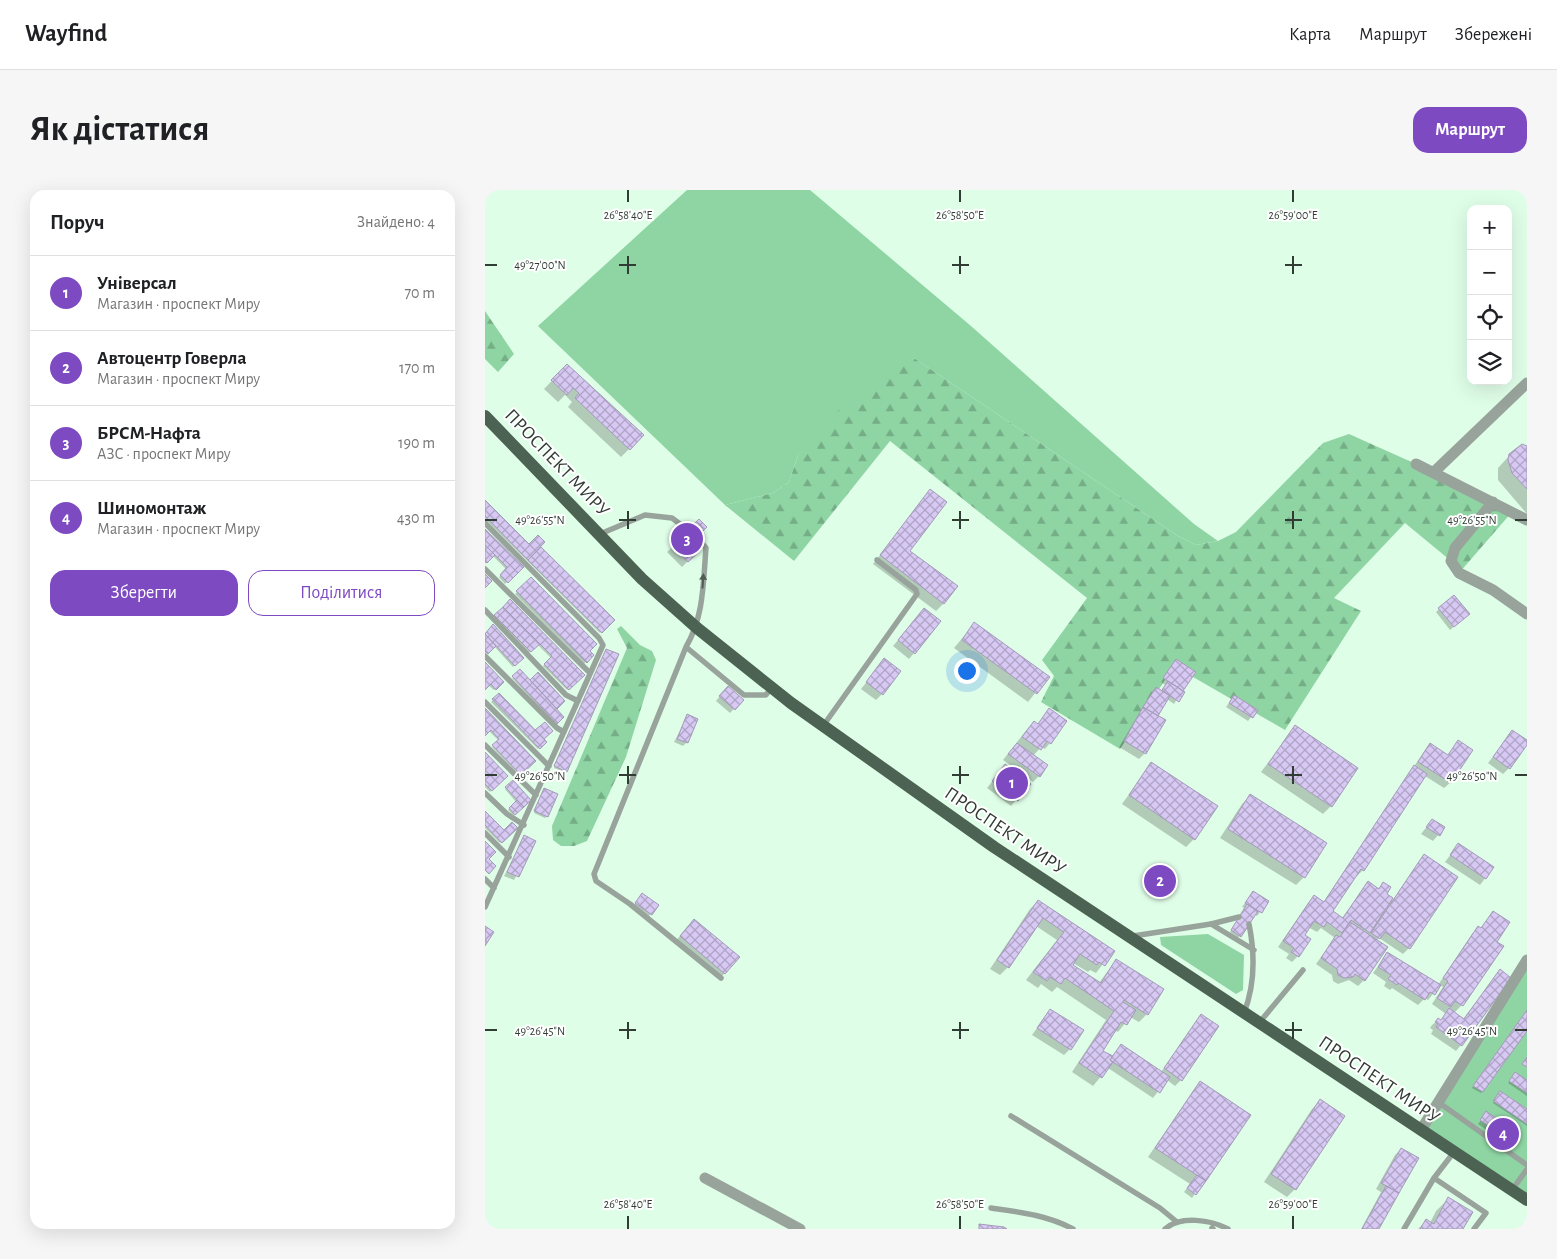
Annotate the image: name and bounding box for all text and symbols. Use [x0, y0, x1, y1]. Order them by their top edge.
text: Wayfind [25, 22, 107, 46]
text: Карта [1289, 26, 1331, 44]
text: Маршрут [1359, 26, 1427, 44]
text: Збережені [1455, 26, 1532, 44]
button: Маршрут [1413, 107, 1527, 153]
text: Як дістатися [30, 112, 209, 147]
map controls [1467, 205, 1512, 385]
button: + [1467, 205, 1512, 250]
text: 26°58'40"E [604, 209, 652, 221]
text: 26°58'50"E [936, 209, 984, 221]
text: 26°59'00"E [1268, 209, 1318, 221]
text: Поруч [50, 212, 104, 233]
text: Знайдено: 4 [357, 214, 435, 230]
button: − [1467, 250, 1512, 295]
text: 49°27'00"N [514, 259, 566, 271]
text: Універсал [97, 274, 177, 293]
text: 1 [63, 285, 69, 301]
text: 70 m [404, 285, 435, 301]
button: locate [1467, 295, 1512, 340]
text: Магазин · проспект Миру [97, 296, 260, 312]
button: layers [1467, 340, 1512, 385]
text: Автоцентр Говерла [97, 349, 246, 368]
text: 2 [62, 360, 70, 376]
text: 170 m [399, 360, 435, 376]
text: Магазин · проспект Миру [97, 371, 260, 387]
street label: ПРОСПЕКТ МИРУ [501, 405, 613, 521]
text: БРСМ-Нафта [97, 424, 201, 443]
text: 3 [63, 435, 69, 451]
text: 190 m [398, 435, 435, 451]
text: АЗС · проспект Миру [97, 446, 231, 462]
text: Шиномонтаж [97, 499, 206, 518]
text: 4 [62, 510, 70, 526]
text: 430 m [397, 510, 435, 526]
text: 49°26'55"N [515, 514, 565, 526]
text: 49°26'55"N [1447, 514, 1497, 526]
pin: 3 [671, 520, 703, 558]
text: Магазин · проспект Миру [97, 521, 260, 537]
button: Зберегти [50, 570, 238, 616]
button: Поділитися [248, 570, 435, 616]
one-way arrow [700, 573, 708, 589]
your location [954, 658, 980, 684]
pin: 1 [996, 764, 1028, 802]
text: 49°26'50"N [515, 770, 565, 782]
text: 49°26'50"N [1447, 770, 1497, 782]
street label: ПРОСПЕКТ МИРУ [941, 784, 1069, 879]
pin: 2 [1144, 862, 1176, 900]
text: 49°26'45"N [515, 1025, 565, 1037]
text: 49°26'45"N [1447, 1025, 1497, 1037]
street label: ПРОСПЕКТ МИРУ [1315, 1033, 1443, 1128]
pin: 4 [1487, 1115, 1519, 1153]
text: 26°58'40"E [604, 1198, 652, 1210]
text: 26°58'50"E [936, 1198, 984, 1210]
text: 26°59'00"E [1268, 1198, 1318, 1210]

